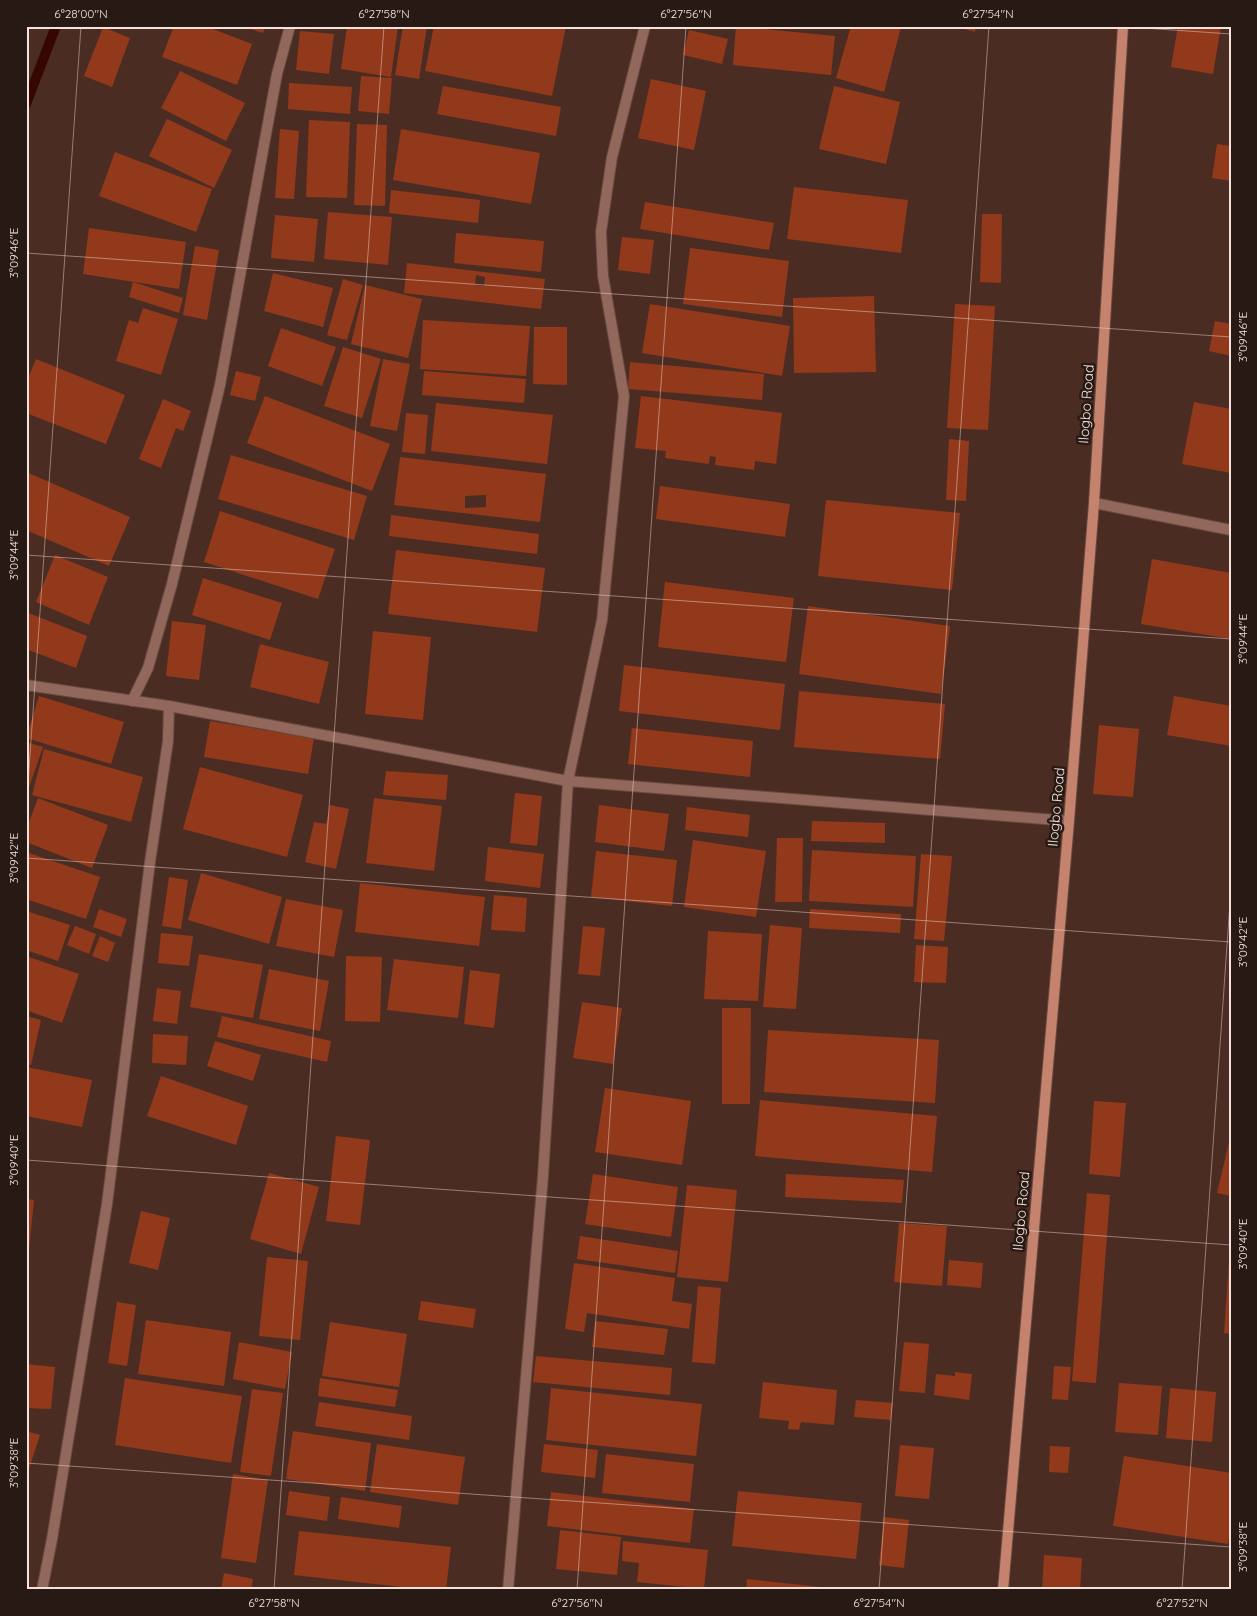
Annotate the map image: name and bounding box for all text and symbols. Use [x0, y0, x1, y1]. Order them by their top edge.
text: 6°28'00"N [54, 6, 108, 21]
text: 6°27'58"N [358, 6, 410, 21]
text: 6°27'56"N [660, 6, 712, 21]
text: 6°27'54"N [962, 6, 1014, 21]
text: 3°09'46"E [6, 228, 21, 278]
text: 3°09'46"E [1235, 312, 1250, 362]
street label: Ilogbo Road [1074, 364, 1098, 444]
text: 3°09'44"E [6, 530, 21, 580]
text: 3°09'44"E [1235, 614, 1250, 664]
street label: Ilogbo Road [1044, 767, 1068, 847]
text: 3°09'42"E [6, 832, 21, 883]
text: 3°09'42"E [1235, 916, 1250, 967]
text: 3°09'40"E [6, 1134, 21, 1186]
street label: Ilogbo Road [1009, 1171, 1033, 1251]
text: 3°09'40"E [1235, 1218, 1250, 1270]
text: 3°09'38"E [6, 1438, 21, 1488]
text: 3°09'38"E [1235, 1522, 1250, 1572]
text: 6°27'58"N [248, 1595, 300, 1610]
text: 6°27'56"N [551, 1595, 603, 1610]
text: 6°27'54"N [853, 1595, 905, 1610]
text: 6°27'52"N [1156, 1595, 1208, 1610]

